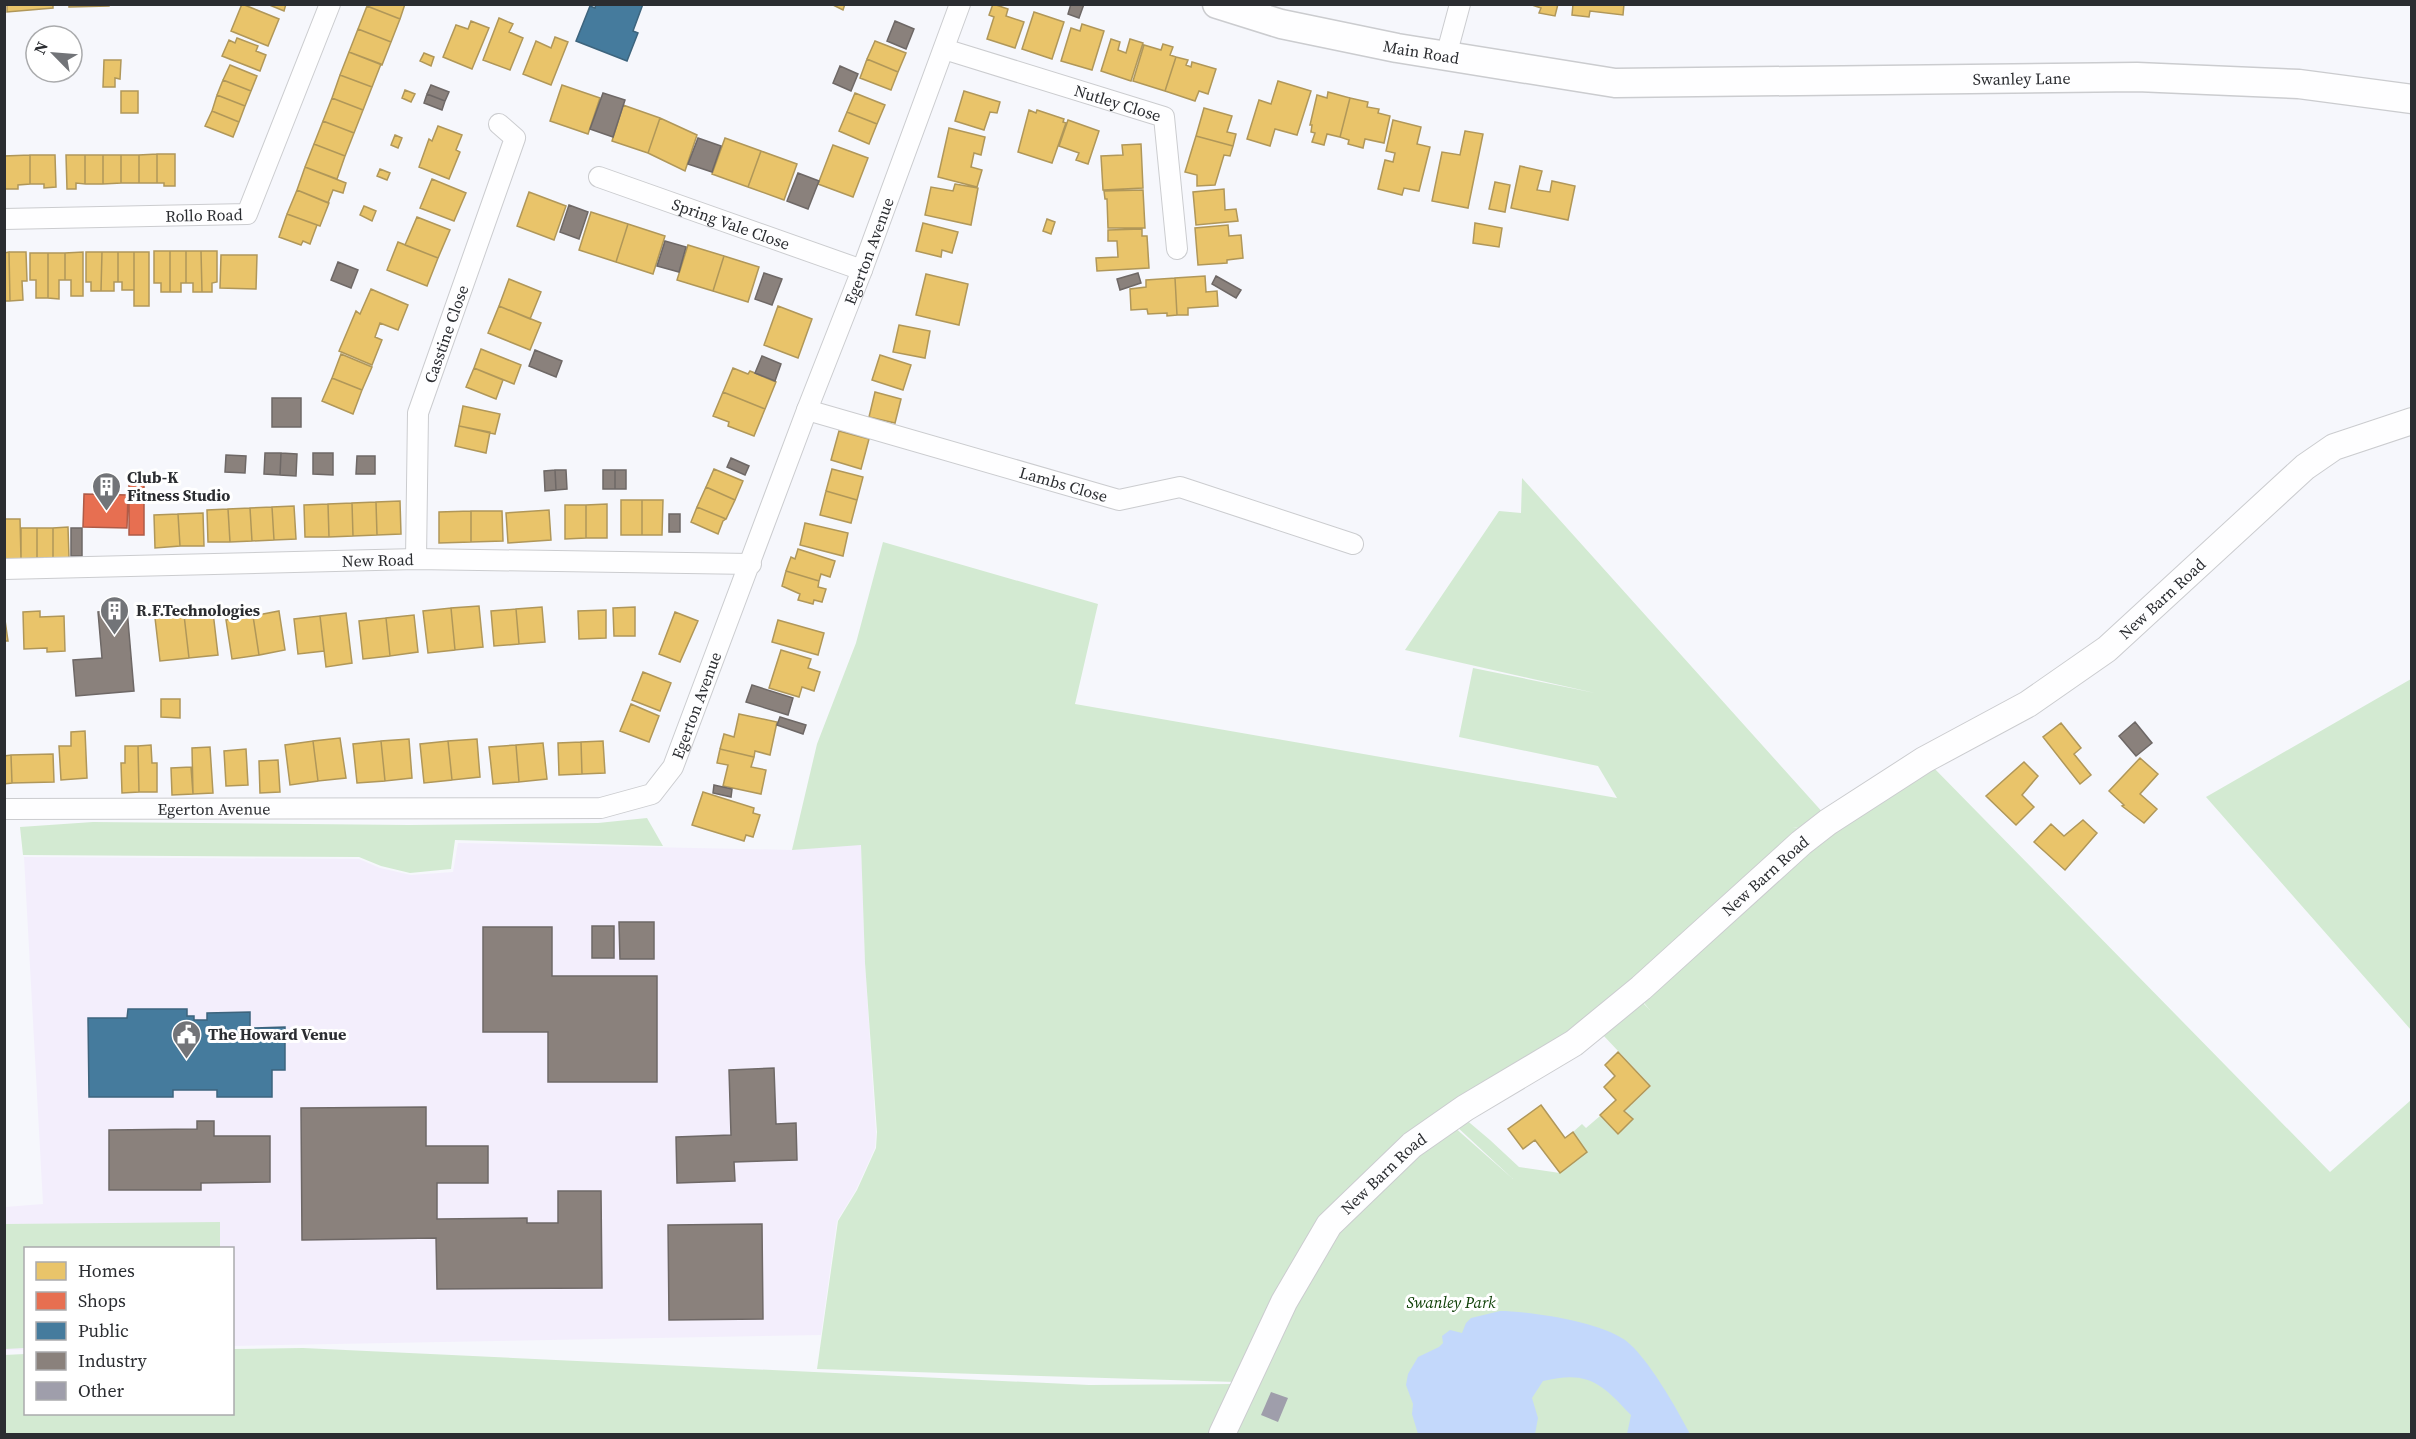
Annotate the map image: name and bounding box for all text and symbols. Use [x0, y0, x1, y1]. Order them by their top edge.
north arrow [24, 24, 84, 84]
street label: Main Road [1381, 34, 1461, 69]
text: N [28, 37, 53, 58]
street label: Swanley Lane [1973, 67, 2071, 90]
street label: Nutley Close [1072, 79, 1164, 126]
street label: Spring Vale Close [669, 193, 793, 255]
street label: Egerton Avenue [838, 194, 899, 308]
street label: Rollo Road [165, 203, 243, 227]
street label: Casstine Close [419, 282, 473, 386]
street label: Lambs Close [1017, 461, 1110, 507]
place label: Club-K Fitness Studio [127, 466, 230, 506]
building icon: Club-K Fitness Studio [90, 470, 122, 512]
street label: New Road [342, 548, 414, 572]
street label: New Barn Road [2114, 553, 2210, 644]
building icon: R.F.Technologies [99, 594, 131, 636]
place label: R.F.Technologies [136, 599, 260, 621]
street label: Egerton Avenue [666, 649, 726, 762]
street label: Egerton Avenue [158, 798, 270, 820]
street label: New Barn Road [1717, 830, 1813, 921]
public building icon: The Howard Venue [171, 1018, 203, 1060]
place label: The Howard Venue [208, 1023, 346, 1045]
street label: New Barn Road [1336, 1127, 1430, 1219]
legend [24, 1247, 234, 1415]
text: Homes [78, 1258, 135, 1283]
text: Shops [78, 1288, 126, 1313]
park label: Swanley Park [1406, 1291, 1496, 1313]
text: Public [78, 1318, 129, 1343]
text: Industry [78, 1348, 148, 1373]
text: Other [78, 1378, 125, 1403]

